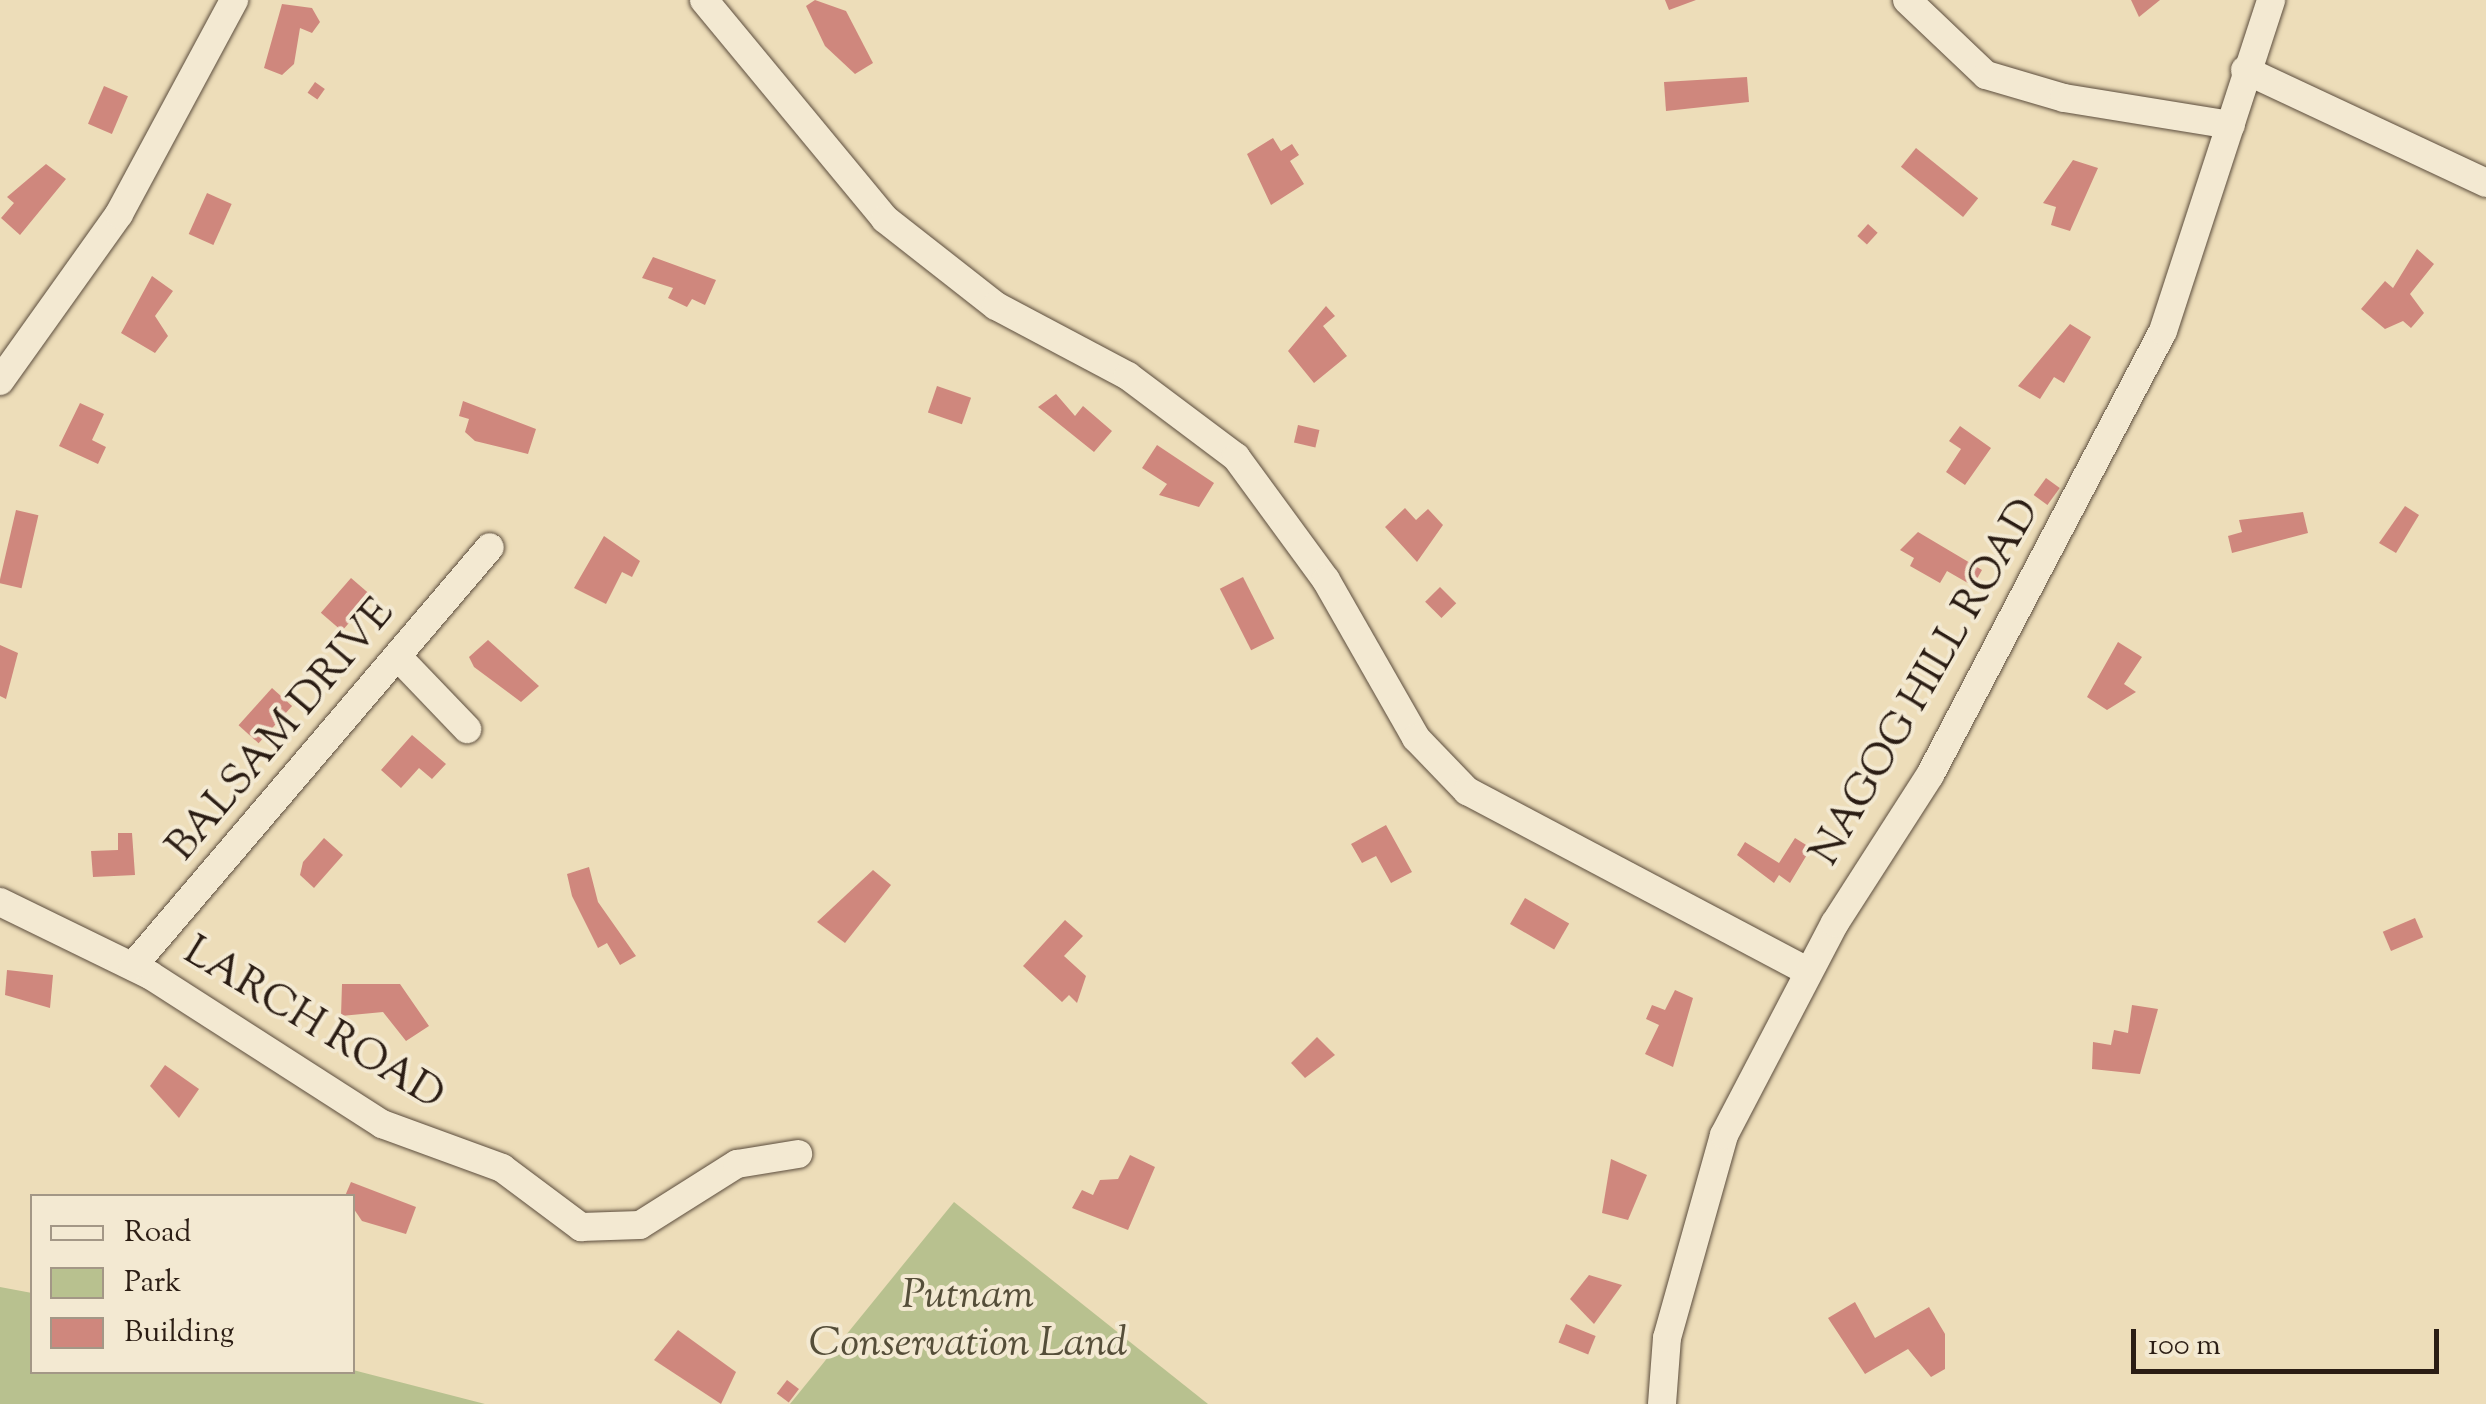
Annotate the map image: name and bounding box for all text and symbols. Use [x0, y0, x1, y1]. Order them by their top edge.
street label: NAGOG HILL ROAD [1801, 491, 2053, 875]
street label: BALSAM DRIVE [158, 590, 406, 872]
street label: LARCH ROAD [174, 928, 452, 1122]
legend [30, 1194, 355, 1374]
text: Road [124, 1212, 191, 1255]
text: Park [124, 1262, 181, 1305]
park label: Putnam Conservation Land [809, 1272, 1127, 1370]
scale bar [2136, 1309, 2444, 1371]
text: Building [124, 1312, 234, 1355]
text: 100 m [2148, 1325, 2221, 1368]

